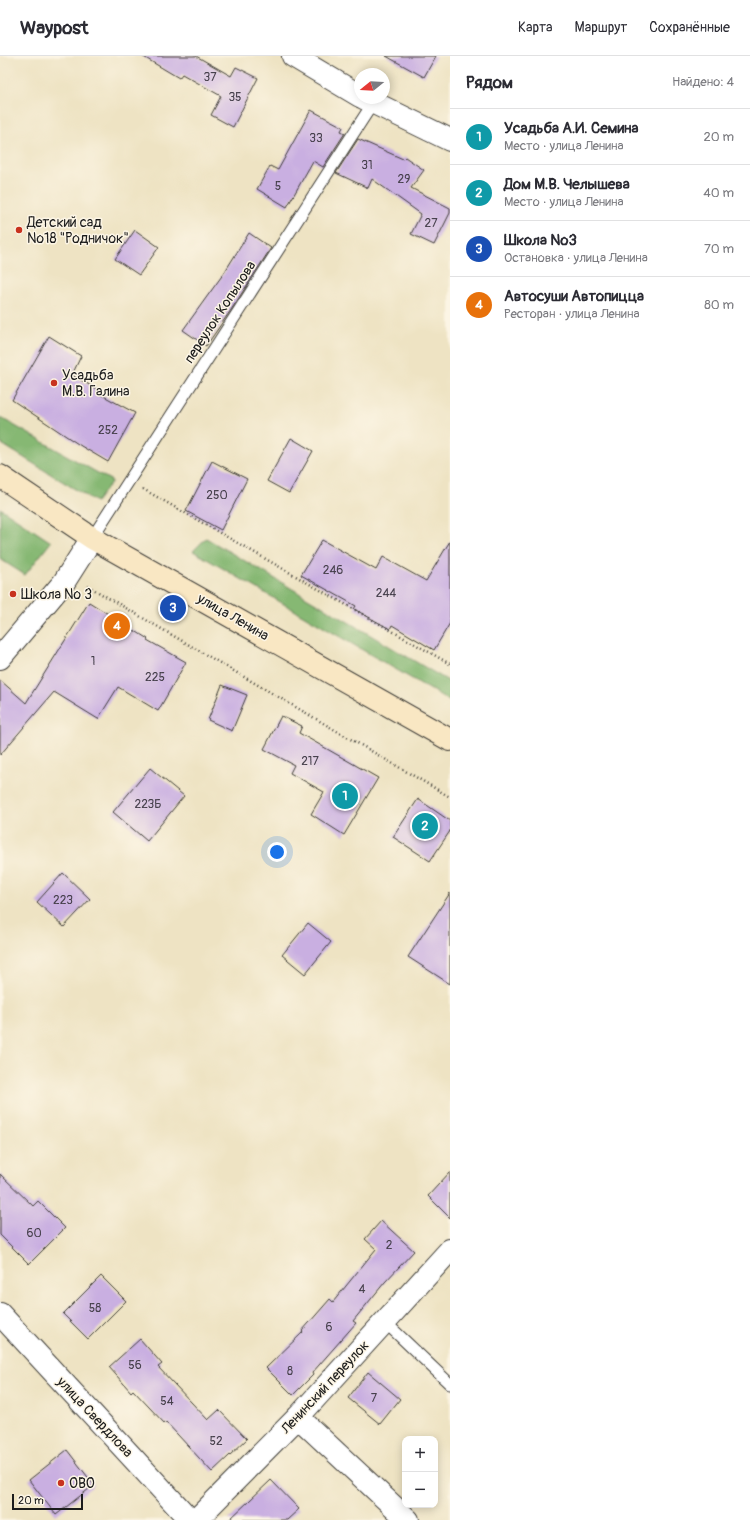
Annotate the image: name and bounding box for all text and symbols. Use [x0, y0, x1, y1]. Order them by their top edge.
text: Waypost [20, 16, 89, 40]
text: Карта [518, 19, 553, 36]
text: Маршрут [575, 19, 627, 36]
text: Сохранённые [649, 19, 730, 36]
north arrow [354, 68, 390, 104]
house number: 37 [203, 70, 217, 85]
text: Рядом [466, 72, 513, 93]
text: Найдено: 4 [672, 74, 734, 90]
house number: 35 [228, 90, 242, 105]
text: Усадьба А.И. Семина [504, 119, 639, 138]
text: 1 [476, 129, 482, 145]
text: 20 m [703, 129, 734, 145]
house number: 33 [309, 131, 323, 146]
text: Место · улица Ленина [504, 138, 624, 154]
house number: 31 [361, 158, 373, 173]
house number: 29 [398, 172, 410, 187]
text: Дом М.В. Челышева [504, 175, 630, 194]
house number: 5 [275, 179, 281, 194]
text: 2 [475, 185, 483, 201]
text: 40 m [703, 185, 734, 201]
text: Место · улица Ленина [504, 194, 624, 210]
place label: Детский сад №18 "Родничок" [26, 214, 129, 247]
house number: 27 [424, 216, 438, 231]
marker: Детский сад №18 "Родничок" [14, 225, 24, 235]
text: Школа №3 [504, 231, 577, 250]
text: 3 [475, 241, 483, 257]
text: 70 m [704, 241, 734, 257]
text: Остановка · улица Ленина [504, 250, 648, 266]
street label: переулок Копылова [181, 258, 259, 366]
text: Автосуши Автопицца [504, 287, 644, 306]
text: 4 [475, 297, 483, 313]
text: 80 m [704, 297, 734, 313]
text: Ресторан · улица Ленина [504, 306, 639, 322]
place label: Усадьба М.В. Галина [62, 367, 129, 400]
marker: Усадьба М.В. Галина [49, 378, 59, 388]
house number: 252 [98, 423, 118, 438]
house number: 250 [206, 488, 228, 503]
house number: 246 [323, 563, 343, 578]
place label: Школа № 3 [21, 586, 92, 603]
house number: 244 [376, 586, 396, 601]
marker: Школа № 3 [8, 589, 18, 599]
street label: улица Ленина [193, 589, 272, 644]
pin: 3 [160, 593, 186, 623]
pin: 4 [104, 611, 130, 641]
house number: 1 [91, 654, 95, 669]
house number: 225 [145, 670, 165, 685]
house number: 217 [301, 754, 320, 769]
pin: 1 [332, 781, 358, 811]
house number: 223Б [135, 797, 161, 812]
pin: 2 [412, 811, 438, 841]
your location [267, 842, 287, 862]
house number: 223 [53, 893, 73, 908]
house number: 60 [26, 1226, 42, 1241]
house number: 2 [386, 1238, 393, 1253]
house number: 4 [359, 1282, 366, 1297]
house number: 58 [89, 1301, 101, 1316]
house number: 6 [326, 1320, 333, 1335]
street label: Ленинский переулок [277, 1337, 373, 1438]
house number: 56 [128, 1358, 142, 1373]
house number: 8 [287, 1364, 293, 1379]
street label: улица Свердлова [53, 1373, 137, 1461]
house number: 7 [371, 1391, 378, 1406]
house number: 54 [160, 1394, 174, 1409]
house number: 52 [209, 1434, 223, 1449]
map controls [402, 1436, 438, 1508]
button: + [402, 1436, 438, 1472]
button: − [402, 1472, 438, 1508]
place label: ОВО [69, 1475, 95, 1492]
marker: ОВО [56, 1478, 66, 1488]
scale bar [12, 1492, 83, 1511]
text: 20 m [18, 1494, 44, 1507]

